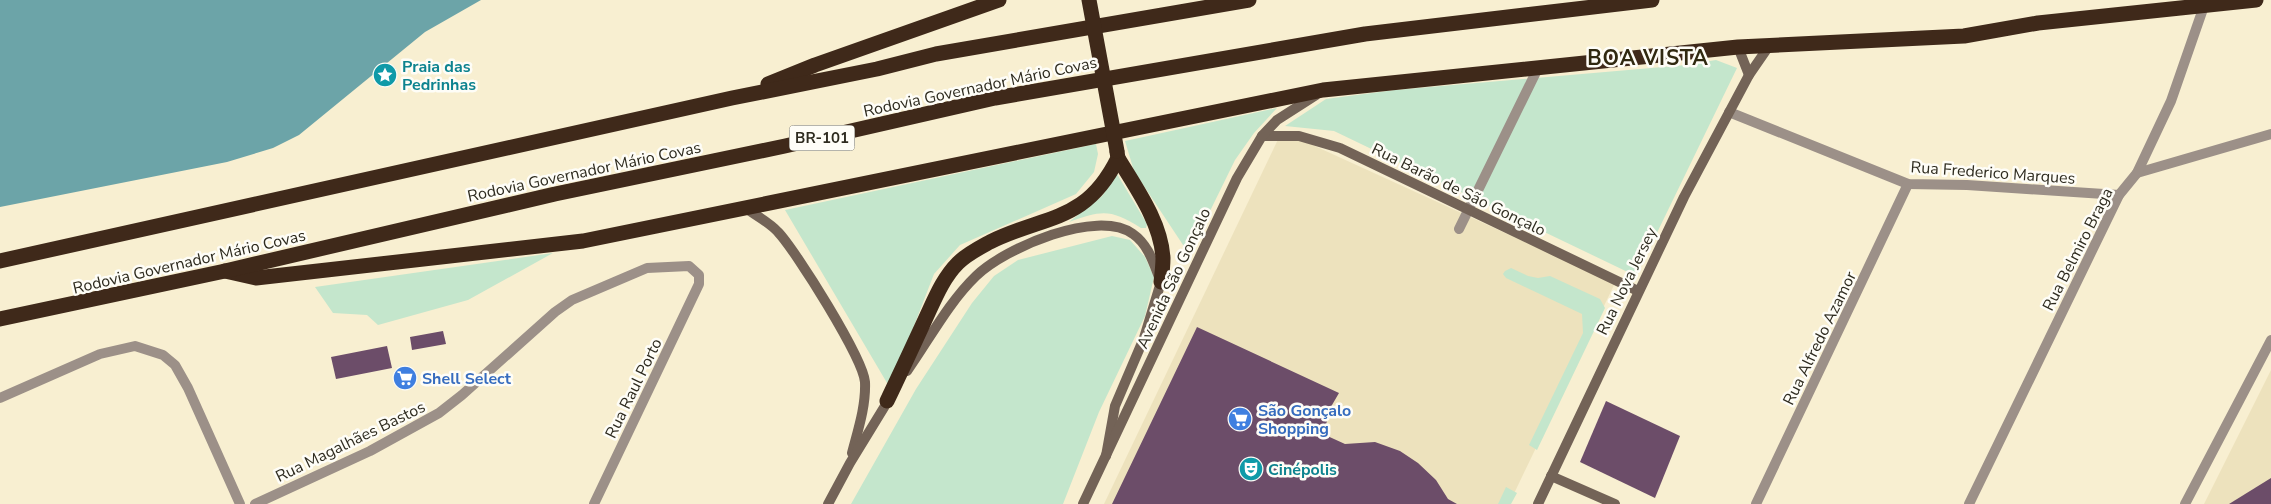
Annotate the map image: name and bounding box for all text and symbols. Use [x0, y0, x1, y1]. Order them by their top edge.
district label: BOA VISTA [1587, 44, 1709, 72]
street label: Rodovia Governador Mário Covas [861, 51, 1099, 123]
place label: Praia das Pedrinhas [402, 56, 476, 96]
place icon: Praia das Pedrinhas [372, 62, 398, 88]
road number: BR-101 [790, 126, 854, 150]
street label: Rodovia Governador Mário Covas [465, 136, 703, 208]
street label: Rua Barão de São Gonçalo [1368, 138, 1549, 242]
street label: Rua Frederico Marques [1910, 156, 2076, 190]
street label: Rua Belmiro Braga [2037, 184, 2118, 315]
street label: Avenida São Gonçalo [1132, 204, 1216, 352]
street label: Rua Nova Jersey [1591, 223, 1663, 339]
street label: Rodovia Governador Mário Covas [71, 224, 308, 299]
street label: Rua Alfredo Azamor [1778, 268, 1862, 409]
street label: Rua Raul Porto [600, 335, 668, 442]
supermarket icon: Shell Select [392, 365, 418, 391]
place label: Shell Select [422, 368, 512, 390]
street label: Rua Magalhães Bastos [272, 396, 429, 488]
place label: São Gonçalo Shopping [1258, 400, 1351, 440]
supermarket icon: São Gonçalo Shopping [1227, 406, 1253, 432]
theatre icon: Cinépolis [1238, 456, 1264, 482]
place label: Cinépolis [1268, 459, 1337, 481]

